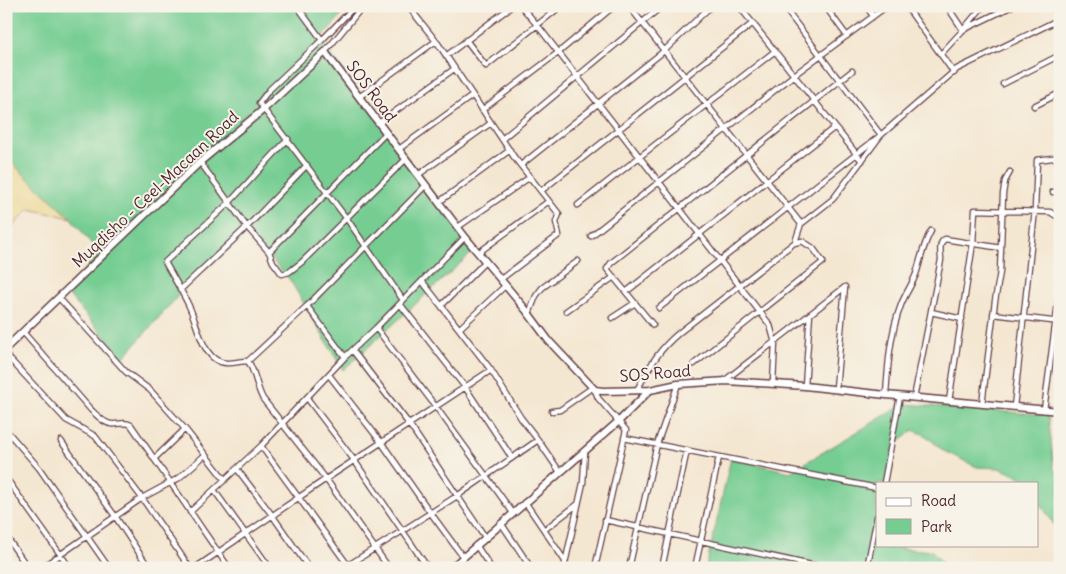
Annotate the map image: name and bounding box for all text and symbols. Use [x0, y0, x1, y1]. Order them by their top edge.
street label: SOS Road [342, 56, 402, 126]
street label: Muqdisho - Ceel-Macaan Road [68, 106, 242, 272]
street label: SOS Road [619, 360, 691, 386]
legend [876, 482, 1038, 546]
text: Road [921, 491, 956, 510]
text: Park [921, 517, 952, 536]

